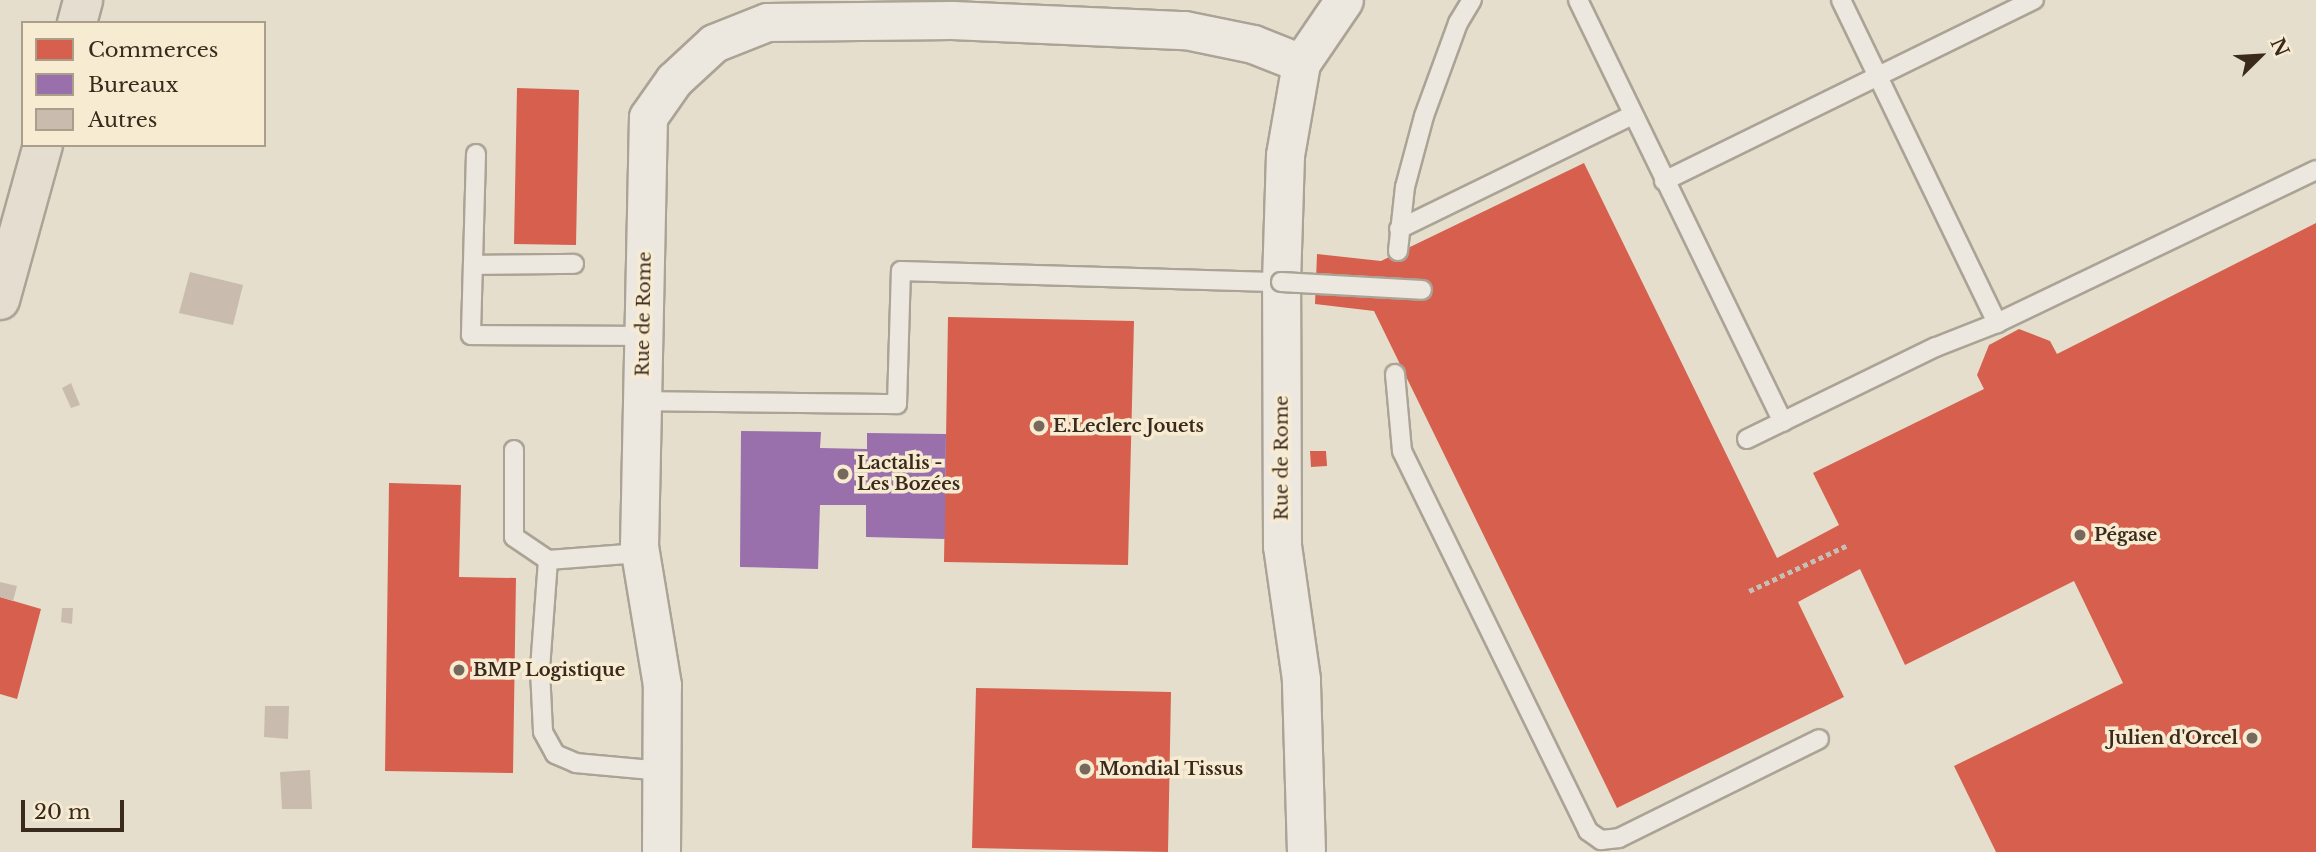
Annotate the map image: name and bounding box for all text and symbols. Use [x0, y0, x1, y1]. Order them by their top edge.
legend [21, 21, 266, 147]
north arrow [2225, 21, 2295, 91]
text: N [2266, 34, 2294, 60]
text: Commerces [88, 37, 218, 63]
text: Bureaux [88, 72, 178, 98]
text: Autres [88, 107, 157, 133]
street label: Rue de Rome [632, 251, 656, 377]
street label: Rue de Rome [1271, 396, 1293, 520]
place label: E.Leclerc Jouets [1053, 415, 1204, 437]
marker: E.Leclerc Jouets [1031, 418, 1047, 434]
place label: Lactalis - Les Bozées [857, 453, 960, 496]
marker: Lactalis - Les Bozées [835, 466, 851, 482]
place label: Pégase [2094, 524, 2157, 546]
marker: Pégase [2072, 527, 2088, 543]
place label: BMP Logistique [473, 659, 626, 681]
marker: BMP Logistique [451, 662, 467, 678]
place label: Julien d'Orcel [2108, 727, 2238, 749]
marker: Julien d'Orcel [2244, 730, 2260, 746]
place label: Mondial Tissus [1099, 758, 1244, 780]
marker: Mondial Tissus [1077, 761, 1093, 777]
scale bar [24, 786, 128, 830]
text: 20 m [34, 799, 91, 825]

